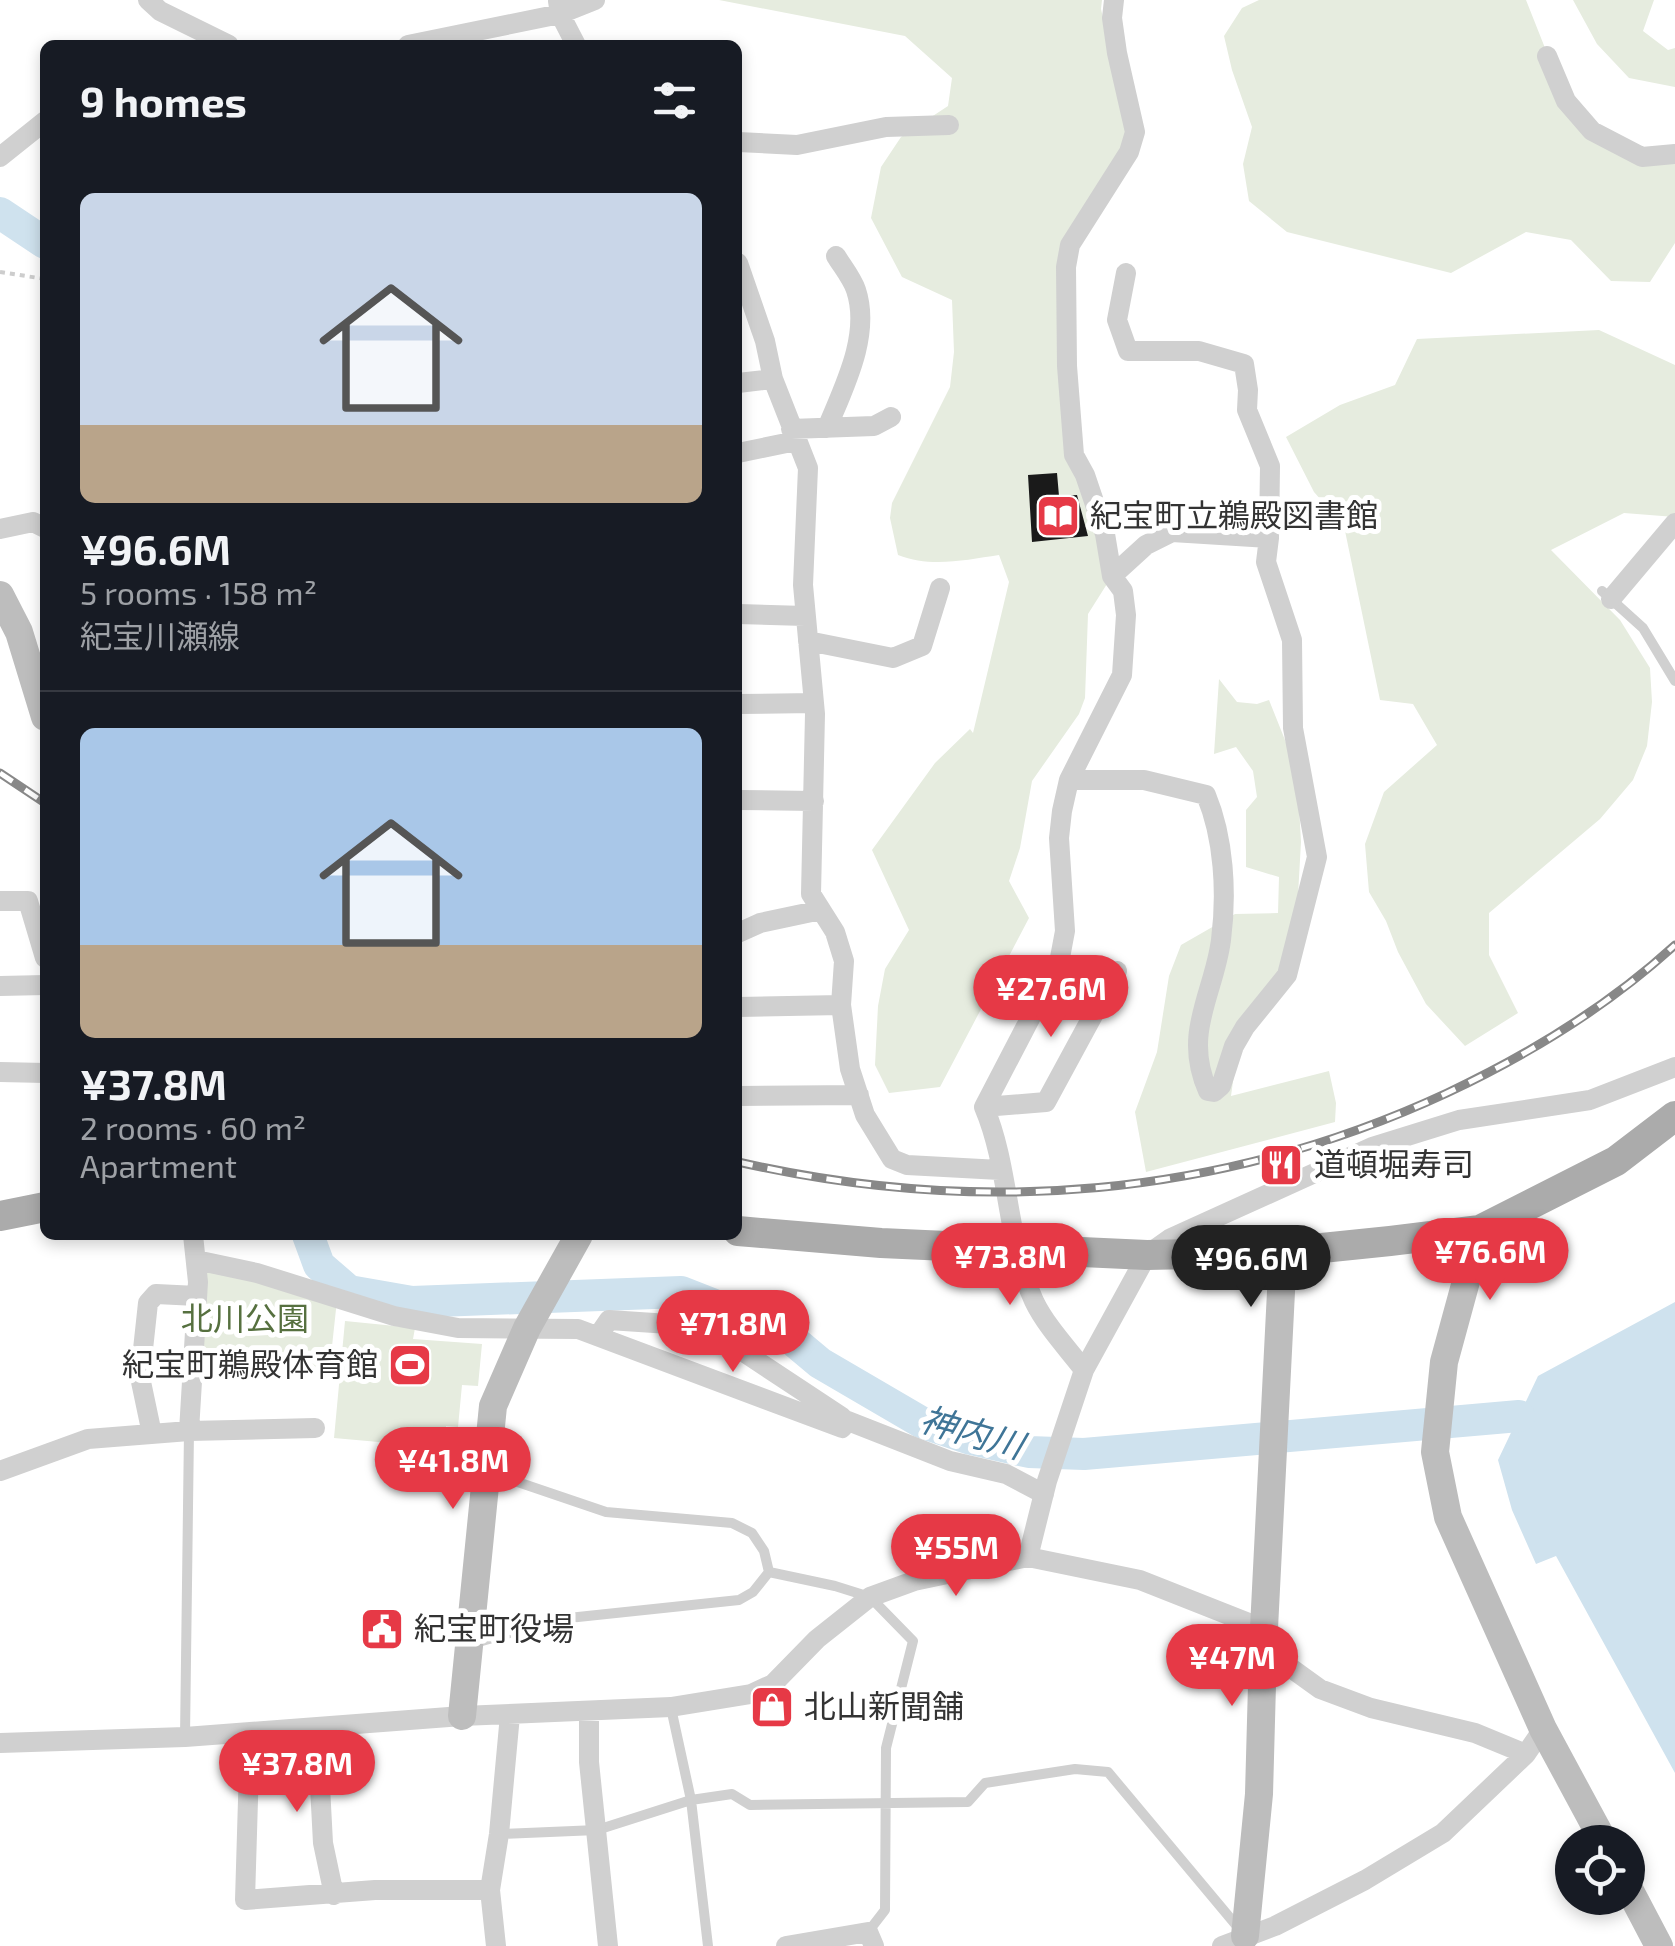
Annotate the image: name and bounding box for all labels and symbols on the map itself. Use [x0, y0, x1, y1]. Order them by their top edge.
library icon: 紀宝町立鵜殿図書館 [1035, 493, 1081, 539]
place label: 紀宝町立鵜殿図書館 [1090, 495, 1378, 533]
pin: ¥27.6M [970, 955, 1132, 1040]
restaurant icon: 道頓堀寿司 [1258, 1142, 1304, 1188]
place label: 道頓堀寿司 [1314, 1144, 1474, 1182]
pin: ¥76.6M [1409, 1218, 1571, 1303]
pin: ¥73.8M [929, 1223, 1091, 1308]
pin: ¥96.6M [1170, 1225, 1332, 1310]
pin: ¥71.8M [652, 1290, 814, 1375]
park label: 北川公園 [181, 1298, 309, 1336]
sports icon: 紀宝町鵜殿体育館 [387, 1342, 433, 1388]
place label: 紀宝町鵜殿体育館 [122, 1344, 378, 1382]
water label: 神内川 [916, 1396, 1033, 1467]
pin: ¥41.8M [372, 1427, 534, 1512]
pin: ¥55M [897, 1514, 1015, 1599]
public building icon: 紀宝町役場 [359, 1606, 405, 1652]
place label: 紀宝町役場 [414, 1608, 574, 1646]
pin: ¥47M [1173, 1624, 1291, 1709]
shop icon: 北山新聞舗 [749, 1684, 795, 1730]
place label: 北山新聞舗 [804, 1686, 964, 1724]
pin: ¥37.8M [216, 1730, 378, 1815]

